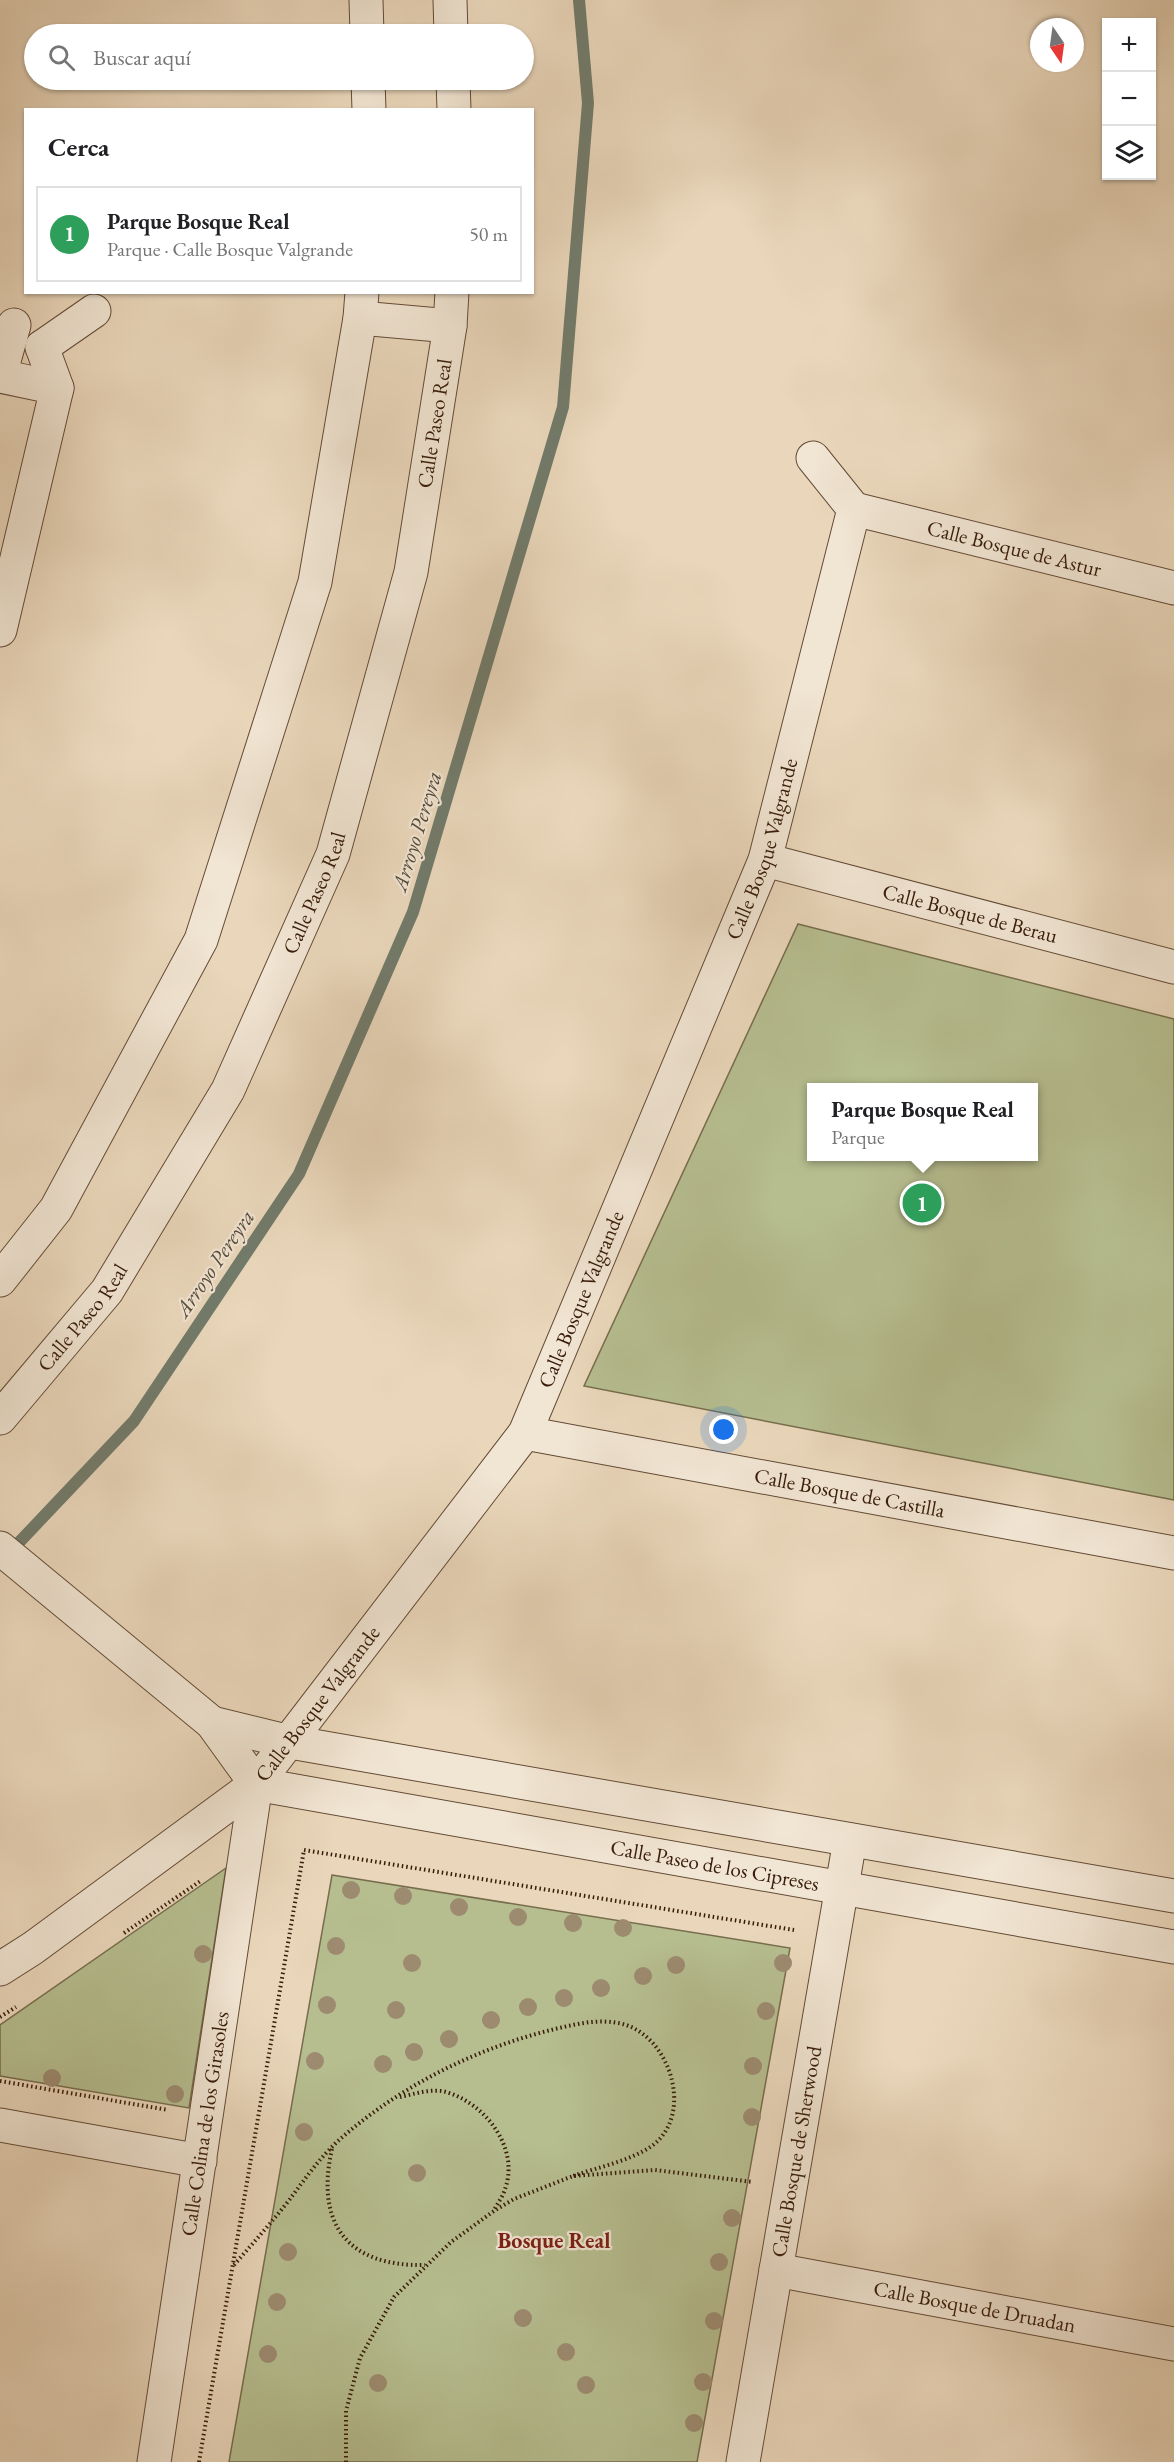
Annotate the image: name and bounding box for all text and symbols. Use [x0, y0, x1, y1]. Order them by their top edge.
north arrow [1030, 18, 1084, 72]
map controls [1102, 18, 1156, 180]
button: + [1102, 18, 1156, 72]
search box [24, 24, 534, 90]
icon: search [45, 41, 78, 74]
text: Buscar aquí [93, 43, 191, 72]
button: − [1102, 72, 1156, 126]
button: layers [1102, 126, 1156, 180]
text: Cerca [48, 130, 109, 164]
text: Parque Bosque Real [107, 207, 289, 236]
text: 1 [64, 221, 75, 247]
text: 50 m [469, 221, 508, 247]
text: Parque · Calle Bosque Valgrande [107, 236, 353, 262]
street label: Calle Paseo Real [410, 357, 458, 490]
street label: Calle Bosque de Astur [924, 514, 1104, 583]
street label: Calle Bosque Valgrande [719, 755, 803, 944]
water label: Arroyo Pereyra [384, 768, 448, 896]
street label: Calle Paseo Real [276, 829, 352, 958]
street label: Calle Bosque de Berau [880, 877, 1061, 949]
popup [807, 1083, 1038, 1161]
text: Parque Bosque Real [831, 1095, 1014, 1124]
text: Parque [831, 1124, 885, 1150]
pin: 1 [902, 1180, 942, 1226]
water label: Arroyo Pereyra [167, 1204, 261, 1324]
street label: Calle Bosque Valgrande [531, 1206, 630, 1392]
street label: Calle Paseo Real [31, 1259, 133, 1377]
your location [709, 1415, 738, 1444]
street label: Calle Bosque de Castilla [752, 1462, 948, 1523]
street label: Calle Bosque Valgrande [249, 1620, 386, 1787]
street label: Calle Paseo de los Cipreses [608, 1833, 822, 1897]
street label: Calle Colina de los Girasoles [174, 2009, 235, 2238]
street label: Calle Bosque de Sherwood [764, 2043, 827, 2259]
district label: Bosque Real [498, 2226, 610, 2255]
street label: Calle Bosque de Druadan [871, 2274, 1078, 2338]

